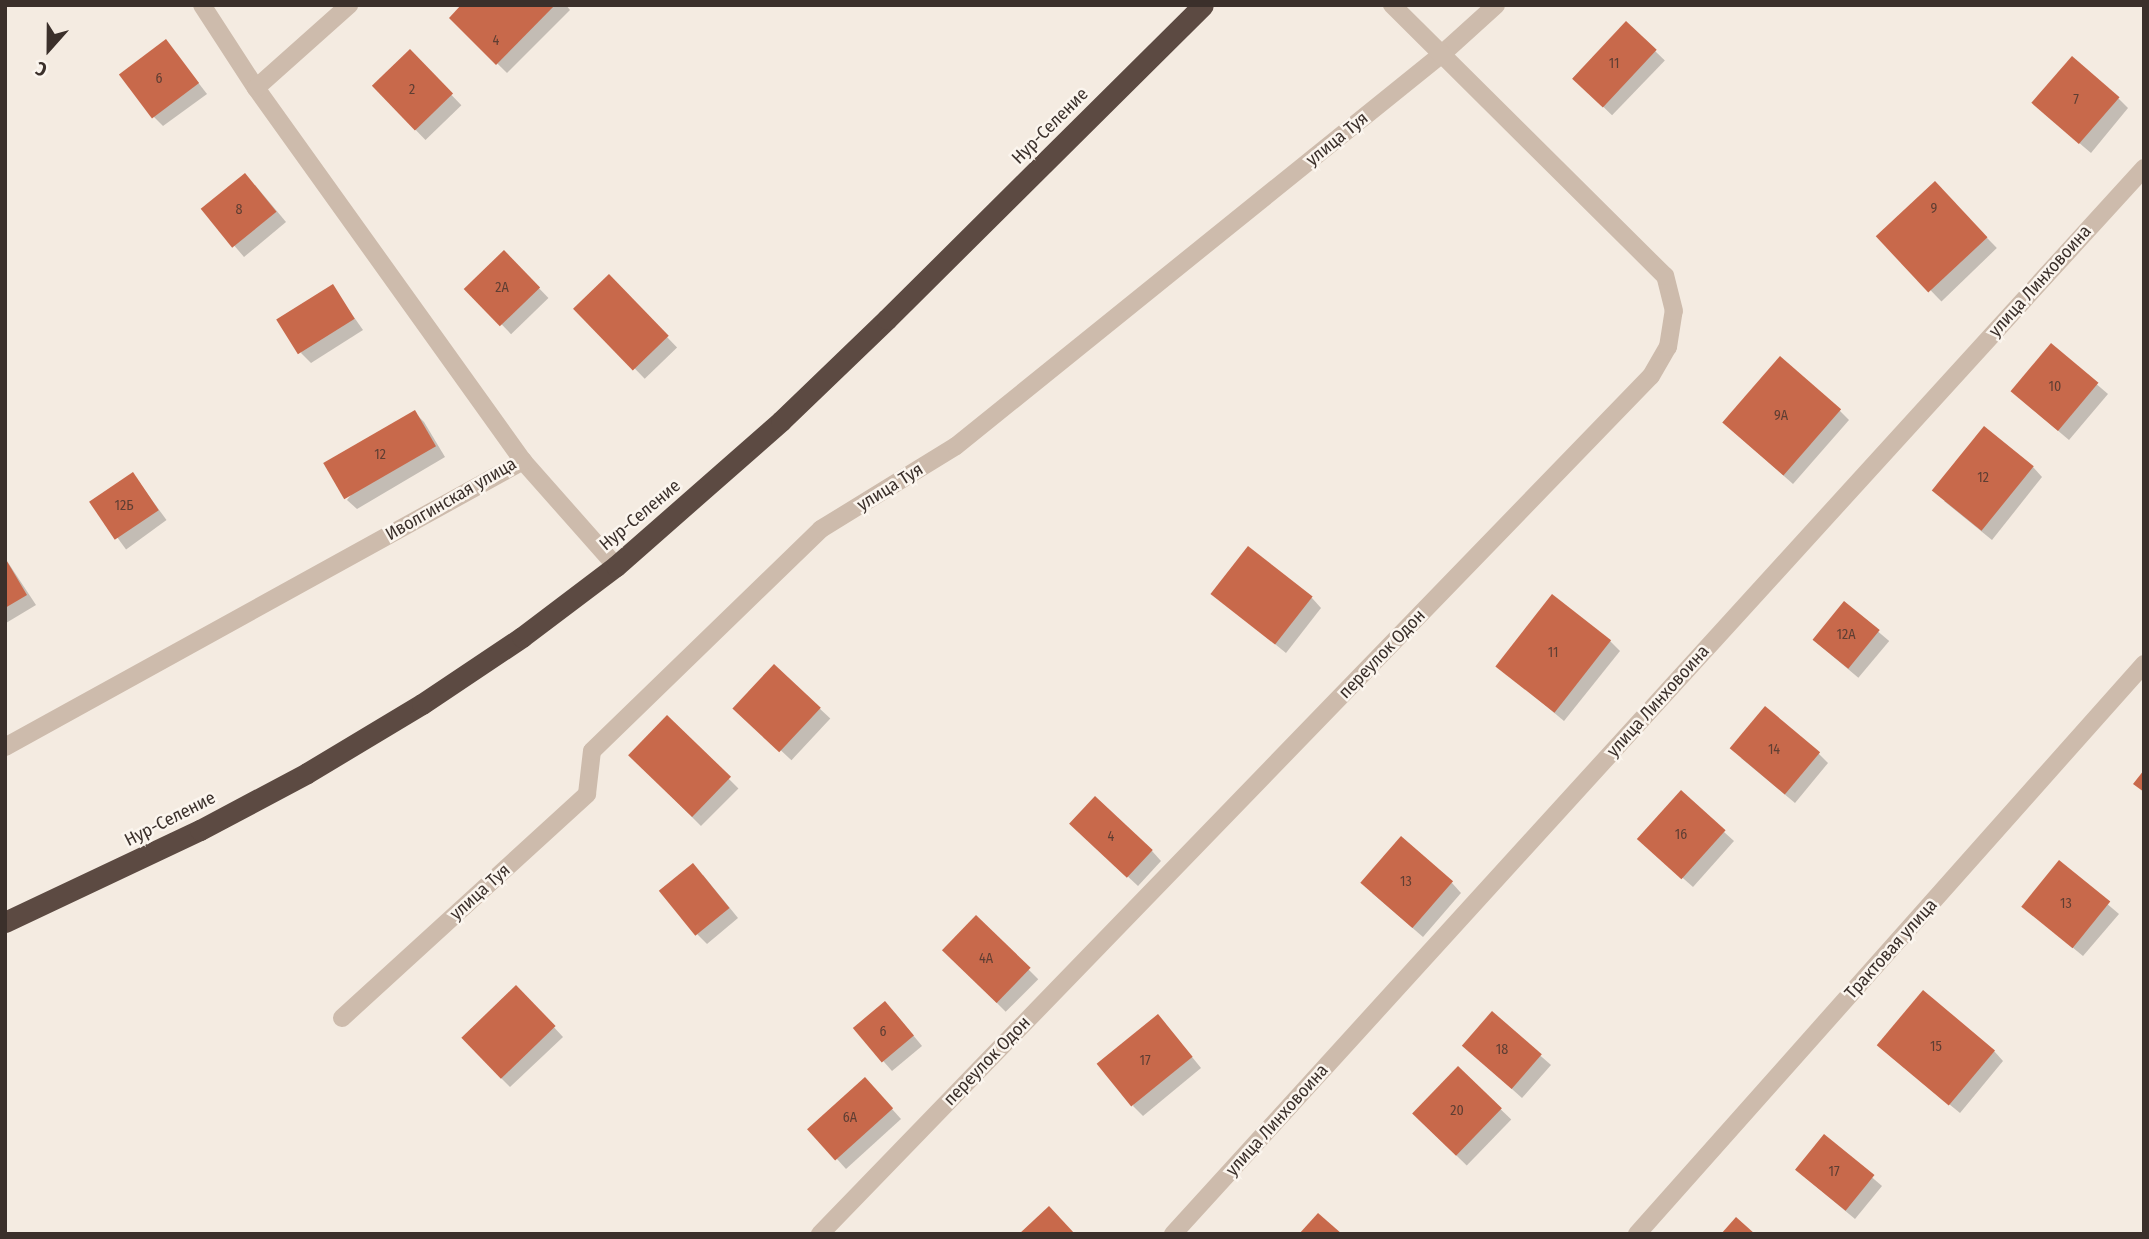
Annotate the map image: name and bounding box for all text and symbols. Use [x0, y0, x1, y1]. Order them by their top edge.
north arrow [14, 14, 84, 84]
house number: 4 [493, 33, 499, 49]
house number: 11 [1609, 56, 1619, 72]
text: С [33, 57, 50, 82]
house number: 6 [156, 71, 162, 87]
house number: 2 [409, 82, 415, 98]
street label: Нур-Селение [1007, 83, 1093, 169]
house number: 7 [2073, 92, 2079, 108]
street label: улица Туя [1302, 107, 1372, 171]
house number: 9 [1931, 201, 1937, 217]
house number: 8 [236, 202, 242, 218]
street label: улица Линховоина [1984, 221, 2096, 341]
house number: 2А [495, 280, 509, 296]
house number: 10 [2049, 379, 2061, 395]
house number: 9А [1774, 408, 1788, 424]
house number: 12 [374, 447, 386, 463]
street label: Иволгинская улица [382, 453, 520, 545]
street label: улица Туя [853, 458, 927, 516]
house number: 12 [1977, 470, 1989, 486]
street label: Нур-Селение [595, 475, 685, 555]
house number: 12Б [115, 498, 133, 514]
street label: переулок Одон [1334, 605, 1430, 703]
house number: 12А [1837, 627, 1855, 643]
street label: улица Линховоина [1602, 641, 1714, 761]
house number: 11 [1548, 645, 1558, 661]
house number: 14 [1768, 742, 1780, 758]
street label: Нур-Селение [121, 787, 219, 851]
house number: 16 [1675, 827, 1687, 843]
house number: 4 [1108, 829, 1114, 845]
street label: улица Туя [445, 859, 515, 925]
house number: 13 [1400, 874, 1412, 890]
street label: Трактовая улица [1840, 894, 1942, 1004]
house number: 13 [2060, 896, 2072, 912]
house number: 4А [979, 951, 993, 967]
street label: переулок Одон [939, 1012, 1035, 1110]
house number: 6 [880, 1024, 886, 1040]
house number: 15 [1930, 1039, 1942, 1055]
house number: 18 [1496, 1042, 1508, 1058]
house number: 17 [1139, 1053, 1151, 1069]
street label: улица Линховоина [1221, 1060, 1333, 1180]
house number: 20 [1450, 1103, 1464, 1119]
house number: 6А [843, 1110, 857, 1126]
house number: 17 [1828, 1164, 1840, 1180]

